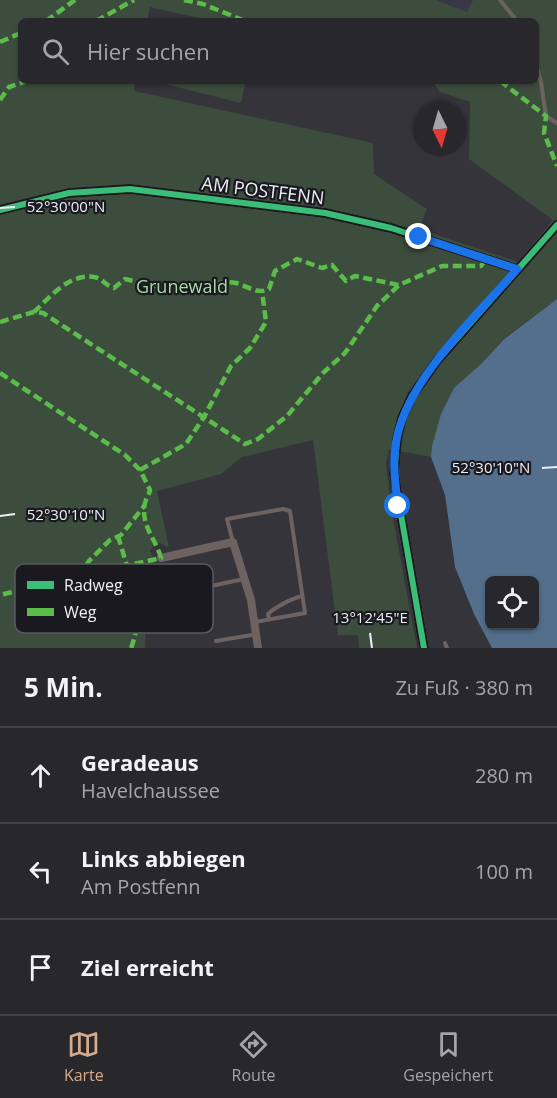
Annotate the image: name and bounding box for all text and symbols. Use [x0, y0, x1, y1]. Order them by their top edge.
search box [18, 18, 539, 84]
icon: search [39, 35, 72, 68]
text: Hier suchen [87, 36, 210, 66]
north arrow [413, 102, 467, 156]
street label: AM POSTFENN [200, 171, 326, 209]
text: 52°30'00"N [27, 196, 105, 216]
route end [405, 223, 431, 249]
park label: Grunewald [136, 274, 228, 298]
text: 52°30'10"N [452, 457, 530, 477]
route start [384, 492, 410, 518]
text: 52°30'10"N [27, 504, 105, 524]
legend [15, 564, 213, 633]
text: Radweg [64, 574, 123, 596]
map controls [485, 576, 539, 630]
button: locate [485, 576, 539, 630]
text: Weg [64, 601, 97, 623]
text: 13°12'45"E [332, 607, 408, 627]
text: 5 Min. [24, 669, 103, 705]
text: Zu Fuß · 380 m [395, 674, 533, 701]
text: Geradeaus [81, 747, 199, 777]
icon: ahead [24, 759, 57, 792]
text: 280 m [475, 762, 533, 789]
text: Havelchaussee [81, 777, 220, 804]
text: Links abbiegen [81, 843, 246, 873]
icon: left [24, 855, 57, 888]
text: 100 m [475, 858, 533, 885]
text: Am Postfenn [81, 873, 201, 900]
icon: arrive [24, 951, 57, 984]
text: Ziel erreicht [81, 952, 214, 982]
tab: Karte [64, 1028, 104, 1086]
tab: Route [232, 1028, 276, 1086]
tab: Gespeichert [403, 1028, 493, 1086]

